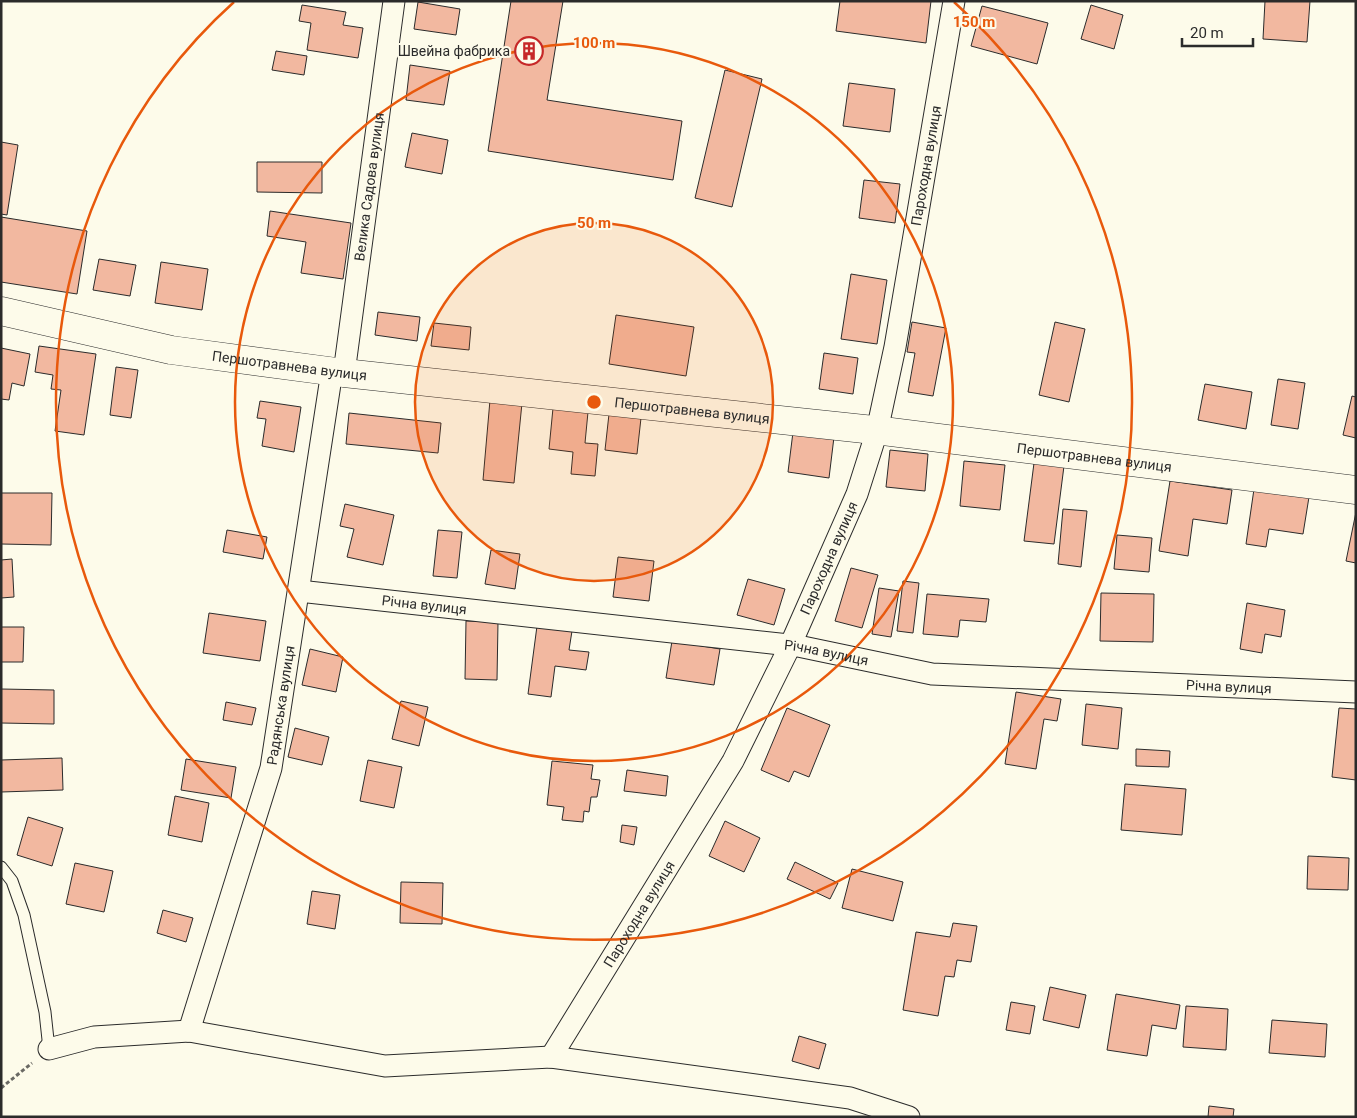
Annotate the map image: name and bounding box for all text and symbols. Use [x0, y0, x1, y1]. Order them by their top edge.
text: 150 m [953, 13, 995, 31]
scale bar [1182, 15, 1253, 47]
text: 20 m [1190, 24, 1224, 42]
text: 100 m [573, 34, 615, 52]
building icon: Швейна фабрика [514, 36, 544, 66]
place label: Швейна фабрика [398, 43, 510, 59]
street label: Пароходна вулиця [908, 104, 944, 227]
street label: Велика Садова вулиця [351, 111, 387, 262]
text: 50 m [577, 214, 611, 232]
street label: Першотравнева вулиця [211, 348, 368, 383]
centre of rings [585, 393, 603, 411]
street label: Першотравнева вулиця [614, 394, 770, 427]
street label: Першотравнева вулиця [1016, 440, 1173, 475]
street label: Пароходна вулиця [797, 499, 861, 617]
street label: Річна вулиця [381, 592, 468, 617]
street label: Річна вулиця [783, 637, 870, 669]
street label: Радянська вулиця [264, 644, 298, 766]
street label: Річна вулиця [1186, 677, 1272, 696]
street label: Пароходна вулиця [600, 858, 678, 970]

